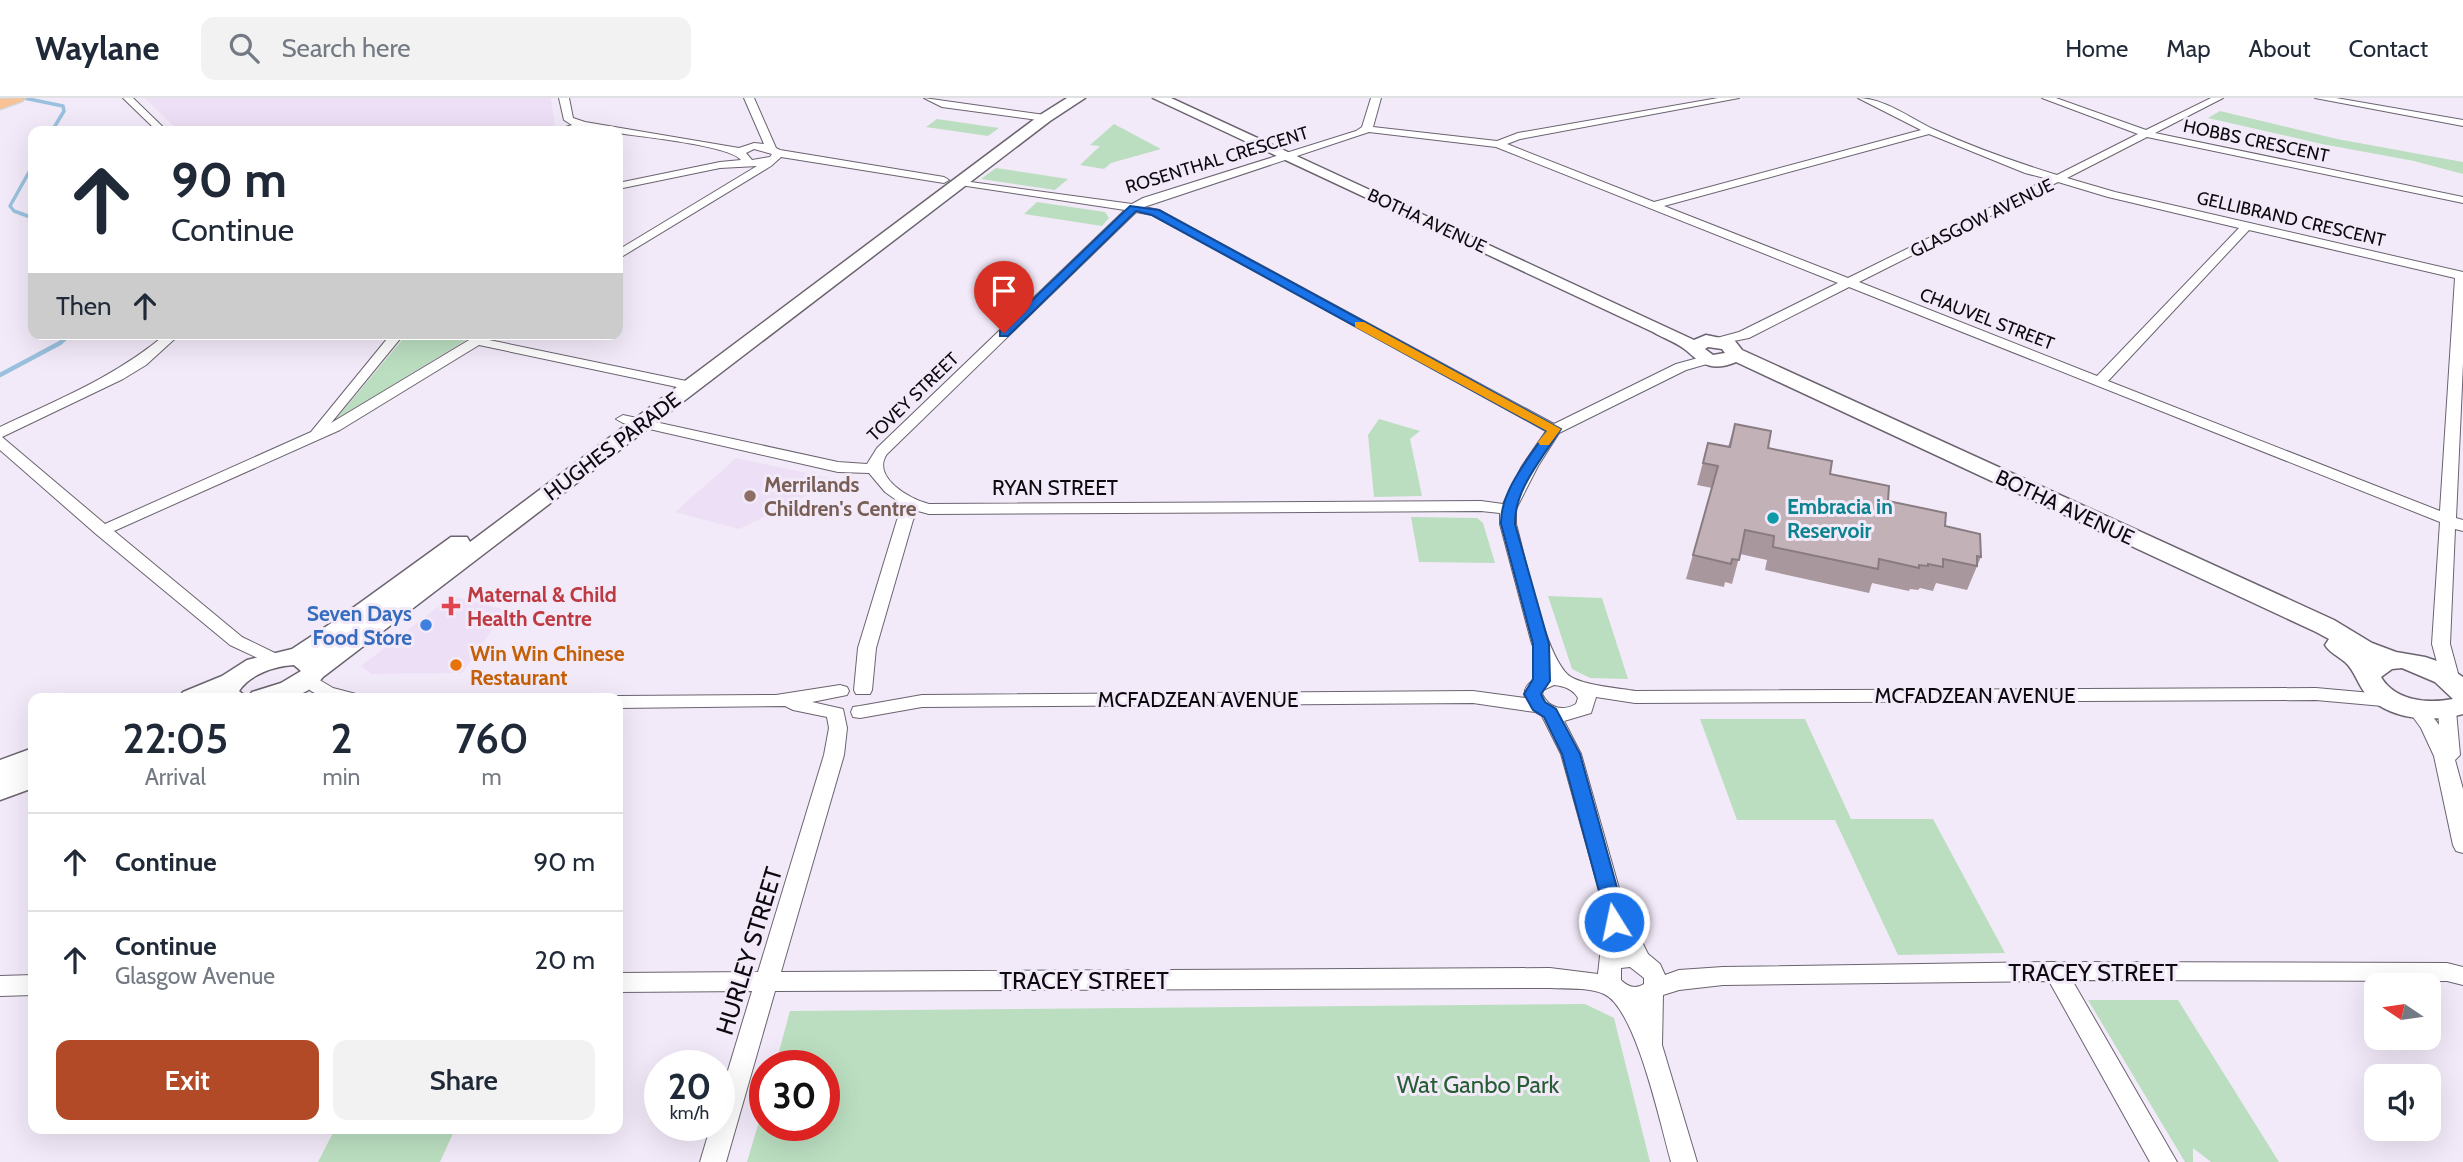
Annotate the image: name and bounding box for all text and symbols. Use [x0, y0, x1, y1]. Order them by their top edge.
search box [201, 17, 691, 80]
text: Waylane [35, 28, 159, 68]
icon: search [225, 29, 263, 67]
text: Search here [281, 32, 411, 64]
text: Home [2065, 34, 2128, 63]
text: Map [2166, 34, 2211, 63]
text: About [2249, 34, 2311, 63]
text: Contact [2349, 34, 2428, 63]
street label: HOBBS CRESCENT [2181, 115, 2331, 167]
street label: ROSENTHAL CRESCENT [1123, 122, 1311, 198]
text: 90 m [171, 150, 287, 209]
icon: ahead [56, 154, 147, 245]
street label: GLASGOW AVENUE [1907, 174, 2057, 262]
street label: BOTHA AVENUE [1364, 184, 1490, 258]
street label: GELLIBRAND CRESCENT [2195, 187, 2388, 252]
text: Continue [171, 210, 294, 249]
pin [974, 261, 1034, 333]
icon: arrive [985, 272, 1023, 310]
street label: CHAUVEL STREET [1917, 283, 2058, 355]
icon: ahead [126, 287, 164, 325]
text: Then [56, 290, 112, 322]
street label: TOVEY STREET [863, 348, 964, 446]
street label: HUGHES PARADE [539, 387, 685, 505]
street label: BOTHA AVENUE [1992, 464, 2138, 550]
place label: Merrilands Children's Centre [764, 472, 917, 521]
street label: RYAN STREET [992, 475, 1118, 500]
marker: Merrilands Children's Centre [742, 488, 758, 504]
place label: Embracia in Reservoir [1787, 494, 1893, 543]
marker: Embracia in Reservoir [1765, 510, 1781, 526]
place label: Maternal & Child Health Centre [467, 582, 617, 631]
marker: Maternal & Child Health Centre [441, 596, 461, 616]
place label: Seven Days Food Store [307, 601, 412, 650]
marker: Seven Days Food Store [418, 617, 434, 633]
place label: Win Win Chinese Restaurant [470, 641, 625, 690]
marker: Win Win Chinese Restaurant [448, 657, 464, 673]
street label: MCFADZEAN AVENUE [1874, 683, 2076, 708]
street label: MCFADZEAN AVENUE [1097, 687, 1299, 712]
text: 22:05 [122, 712, 228, 764]
text: 2 [330, 712, 353, 764]
text: 760 [455, 712, 528, 764]
text: Arrival [145, 763, 206, 791]
text: min [323, 763, 360, 791]
text: m [482, 763, 502, 791]
icon: ahead [56, 843, 94, 881]
text: Continue [115, 846, 217, 878]
text: 90 m [533, 846, 595, 878]
street label: HURLEY STREET [710, 863, 788, 1038]
position arrow [1577, 885, 1651, 959]
text: Continue [115, 930, 217, 962]
icon: ahead [56, 941, 94, 979]
text: 20 m [535, 944, 595, 976]
street label: TRACEY STREET [2008, 958, 2178, 987]
text: Glasgow Avenue [115, 962, 275, 990]
street label: TRACEY STREET [999, 966, 1169, 995]
north arrow [2364, 973, 2441, 1050]
map controls [2364, 973, 2441, 1141]
button: Exit [56, 1040, 319, 1120]
button: Share [333, 1040, 595, 1120]
speed limit sign: 30 [749, 1050, 840, 1141]
button: sound [2364, 1064, 2441, 1141]
text: 20 [668, 1065, 711, 1108]
park label: Wat Ganbo Park [1397, 1070, 1560, 1099]
text: km/h [670, 1102, 709, 1124]

